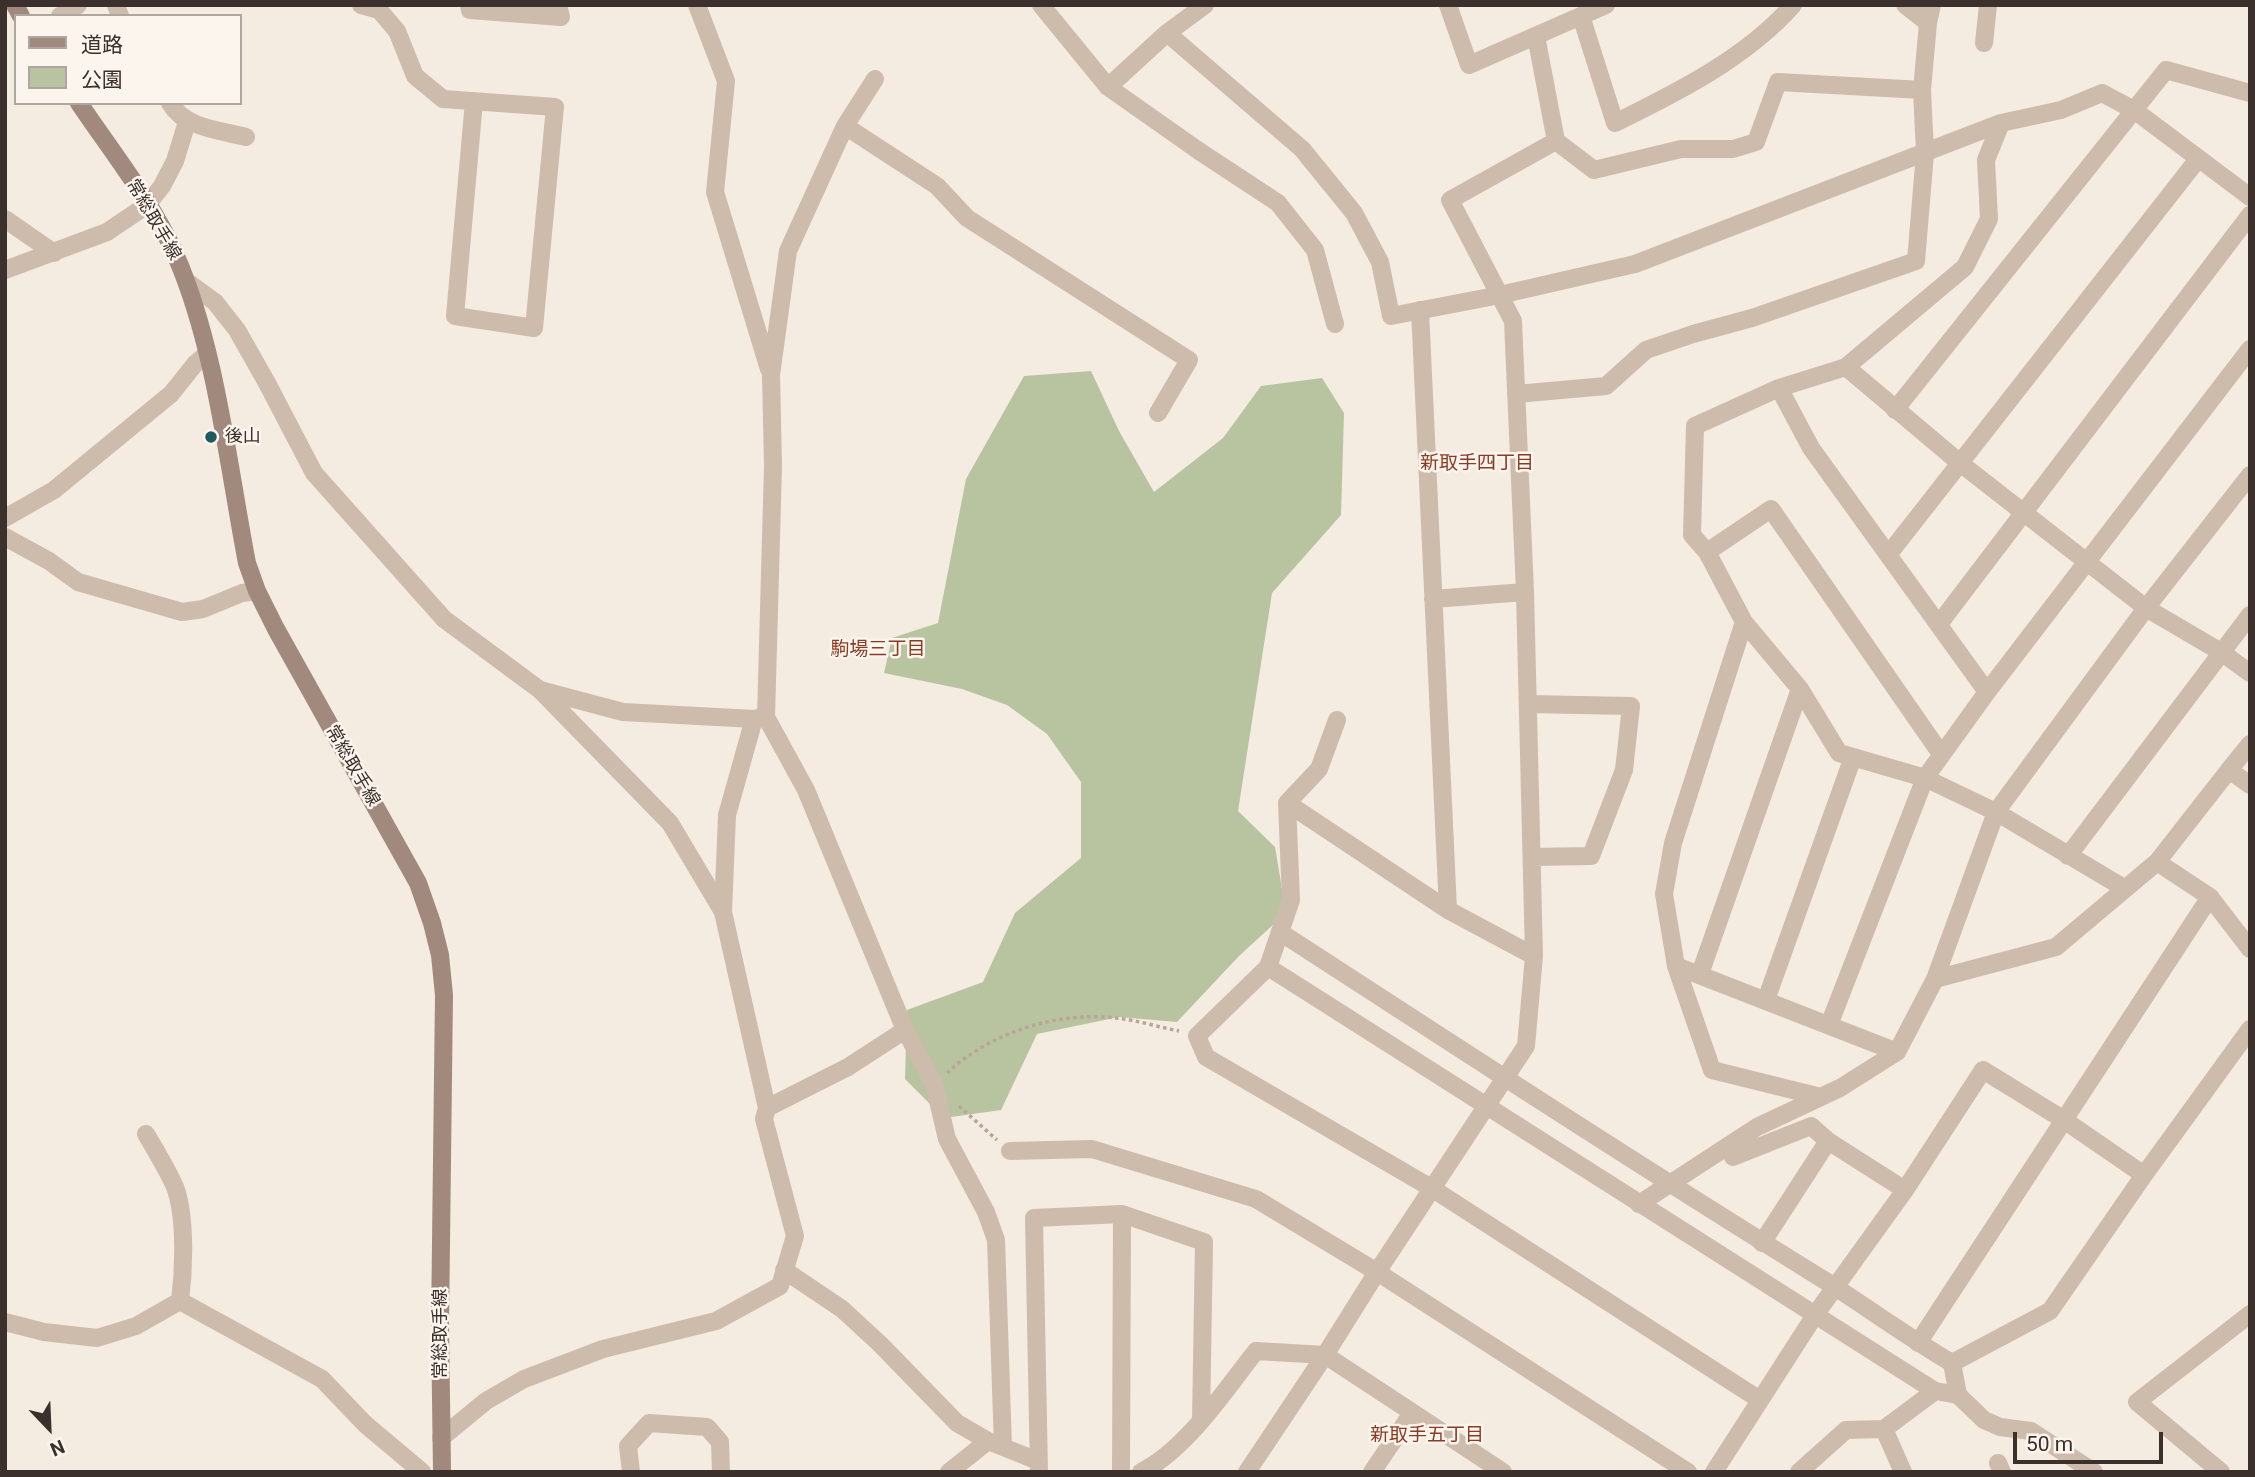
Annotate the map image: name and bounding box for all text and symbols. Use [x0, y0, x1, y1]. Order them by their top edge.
legend [14, 14, 242, 105]
text: 道路 [81, 33, 123, 57]
text: 公園 [81, 68, 123, 92]
street label: 常総取手線 [121, 176, 185, 264]
place label: 後山 [225, 426, 261, 448]
marker: 後山 [203, 429, 219, 445]
district label: 新取手四丁目 [1420, 453, 1534, 475]
district label: 駒場三丁目 [831, 639, 925, 661]
street label: 常総取手線 [320, 722, 384, 810]
street label: 常総取手線 [430, 1289, 452, 1379]
north arrow [14, 1393, 84, 1463]
scale bar [2017, 1418, 2168, 1462]
district label: 新取手五丁目 [1370, 1425, 1484, 1447]
text: 50 m [2026, 1432, 2073, 1456]
text: N [47, 1435, 68, 1461]

